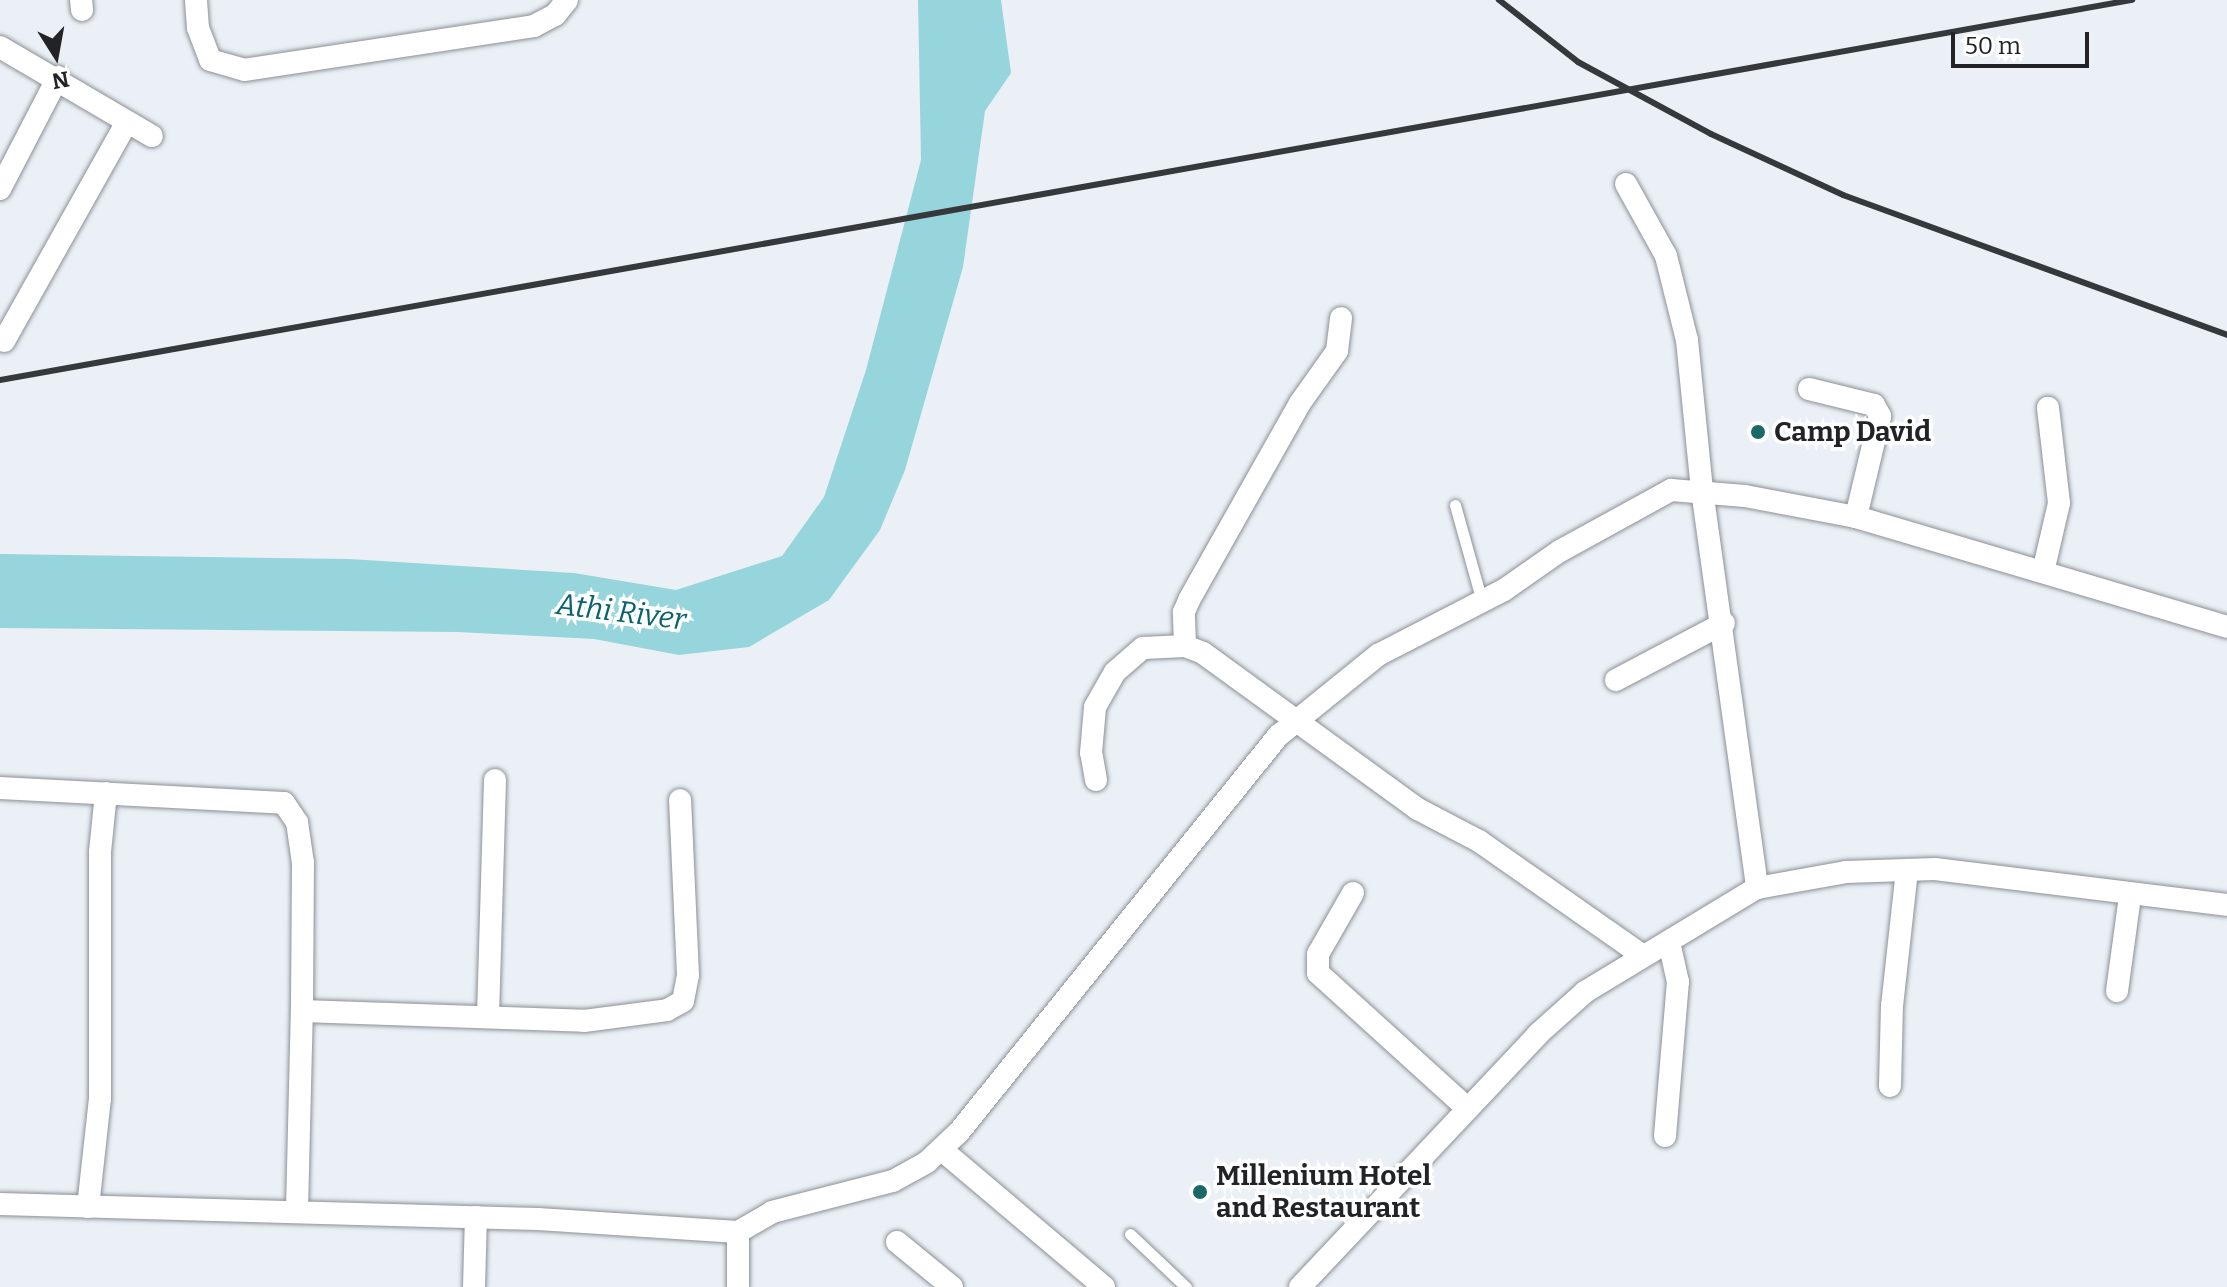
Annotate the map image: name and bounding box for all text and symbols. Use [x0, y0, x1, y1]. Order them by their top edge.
north arrow [16, 16, 96, 96]
scale bar [1955, 16, 2093, 66]
text: 50 m [1965, 32, 2021, 60]
text: N [50, 65, 72, 95]
place label: Camp David [1774, 415, 1931, 449]
marker: Camp David [1749, 423, 1767, 441]
water label: Athi River [554, 586, 688, 638]
place label: Millenium Hotel and Restaurant [1216, 1159, 1431, 1225]
marker: Millenium Hotel and Restaurant [1191, 1183, 1209, 1201]

